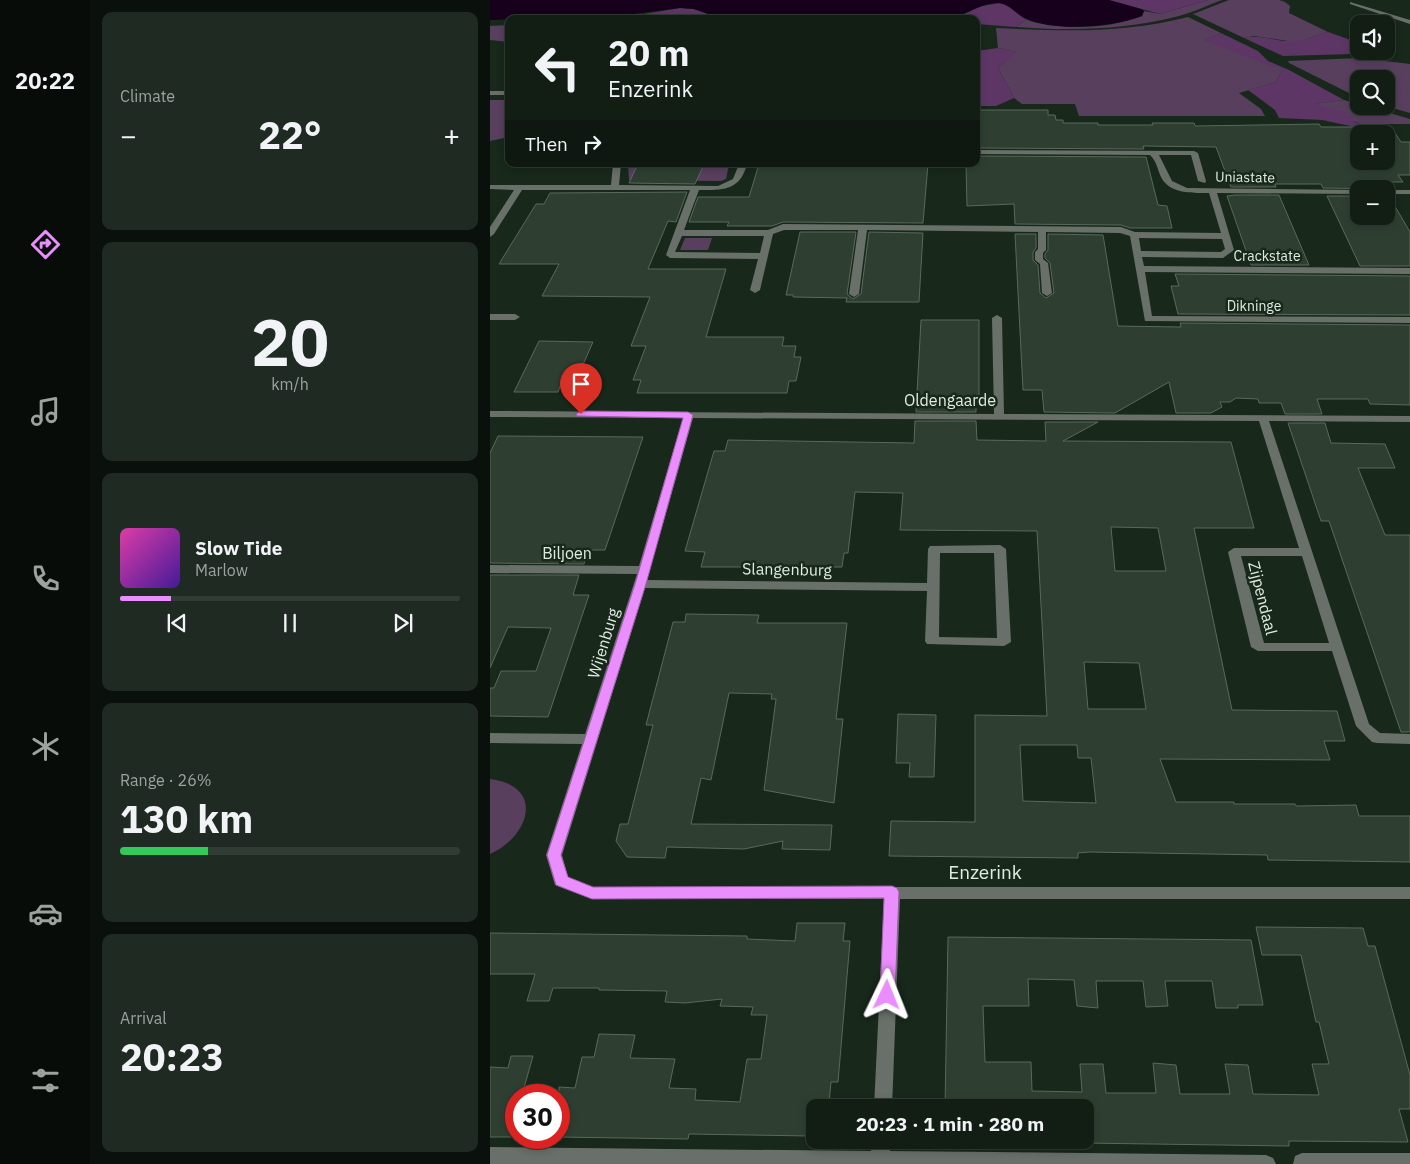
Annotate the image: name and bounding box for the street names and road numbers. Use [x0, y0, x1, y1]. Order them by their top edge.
street label: Uniastate [1215, 167, 1276, 187]
street label: Crackstate [1233, 247, 1301, 265]
street label: Dikninge [1227, 297, 1282, 315]
street label: Oldengaarde [904, 390, 996, 410]
street label: Biljoen [542, 543, 592, 563]
street label: Slangenburg [742, 558, 833, 580]
street label: Zijpendaal [1244, 559, 1282, 637]
street label: Wijenburg [583, 605, 623, 681]
street label: Enzerink [948, 860, 1022, 884]

